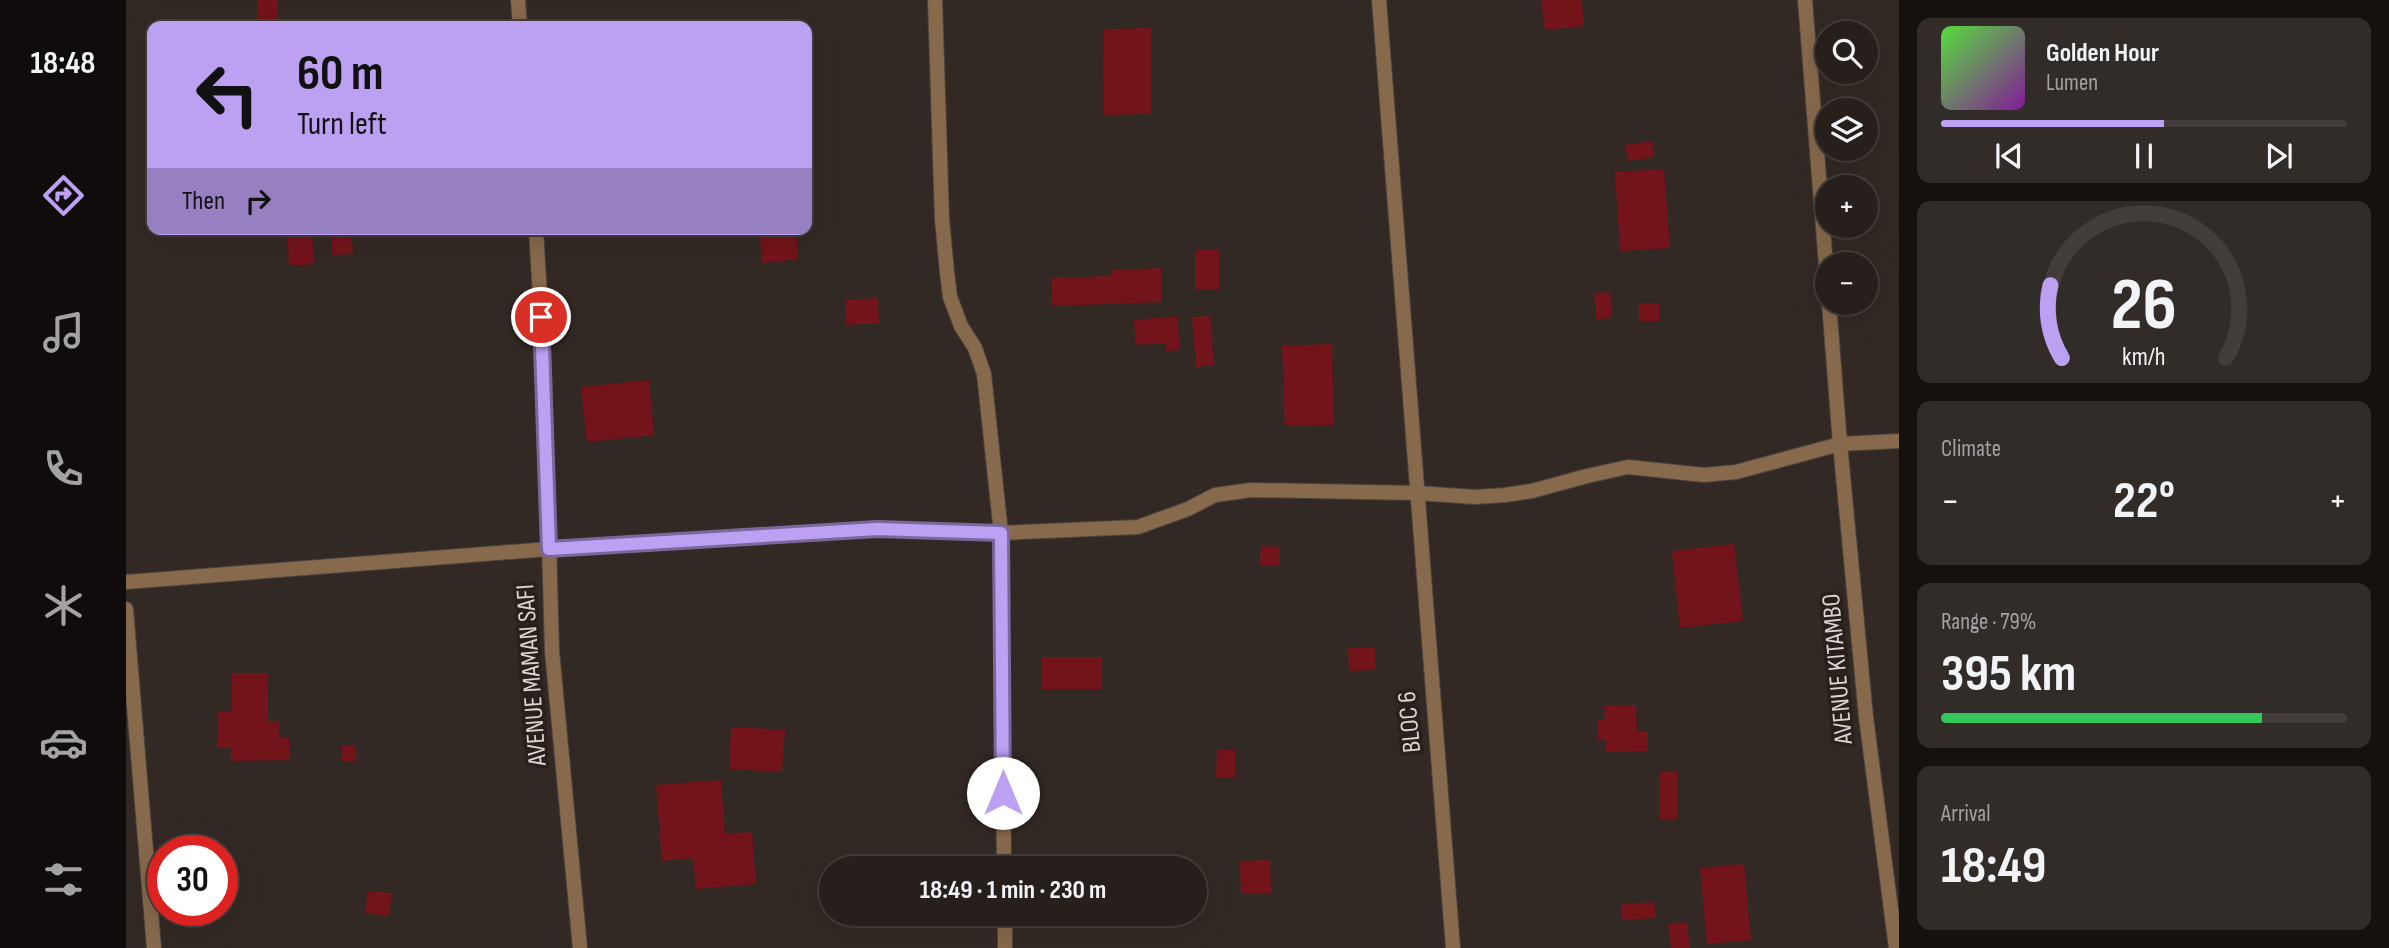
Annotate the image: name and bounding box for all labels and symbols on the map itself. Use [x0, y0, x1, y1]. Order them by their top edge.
pin [511, 287, 571, 347]
street label: AVENUE MAMAN SAFI [510, 583, 554, 768]
street label: AVENUE KITAMBO [1816, 592, 1860, 747]
street label: BLOC 6 [1392, 690, 1428, 754]
position arrow [966, 756, 1040, 830]
speed limit sign: 30 [147, 835, 238, 926]

